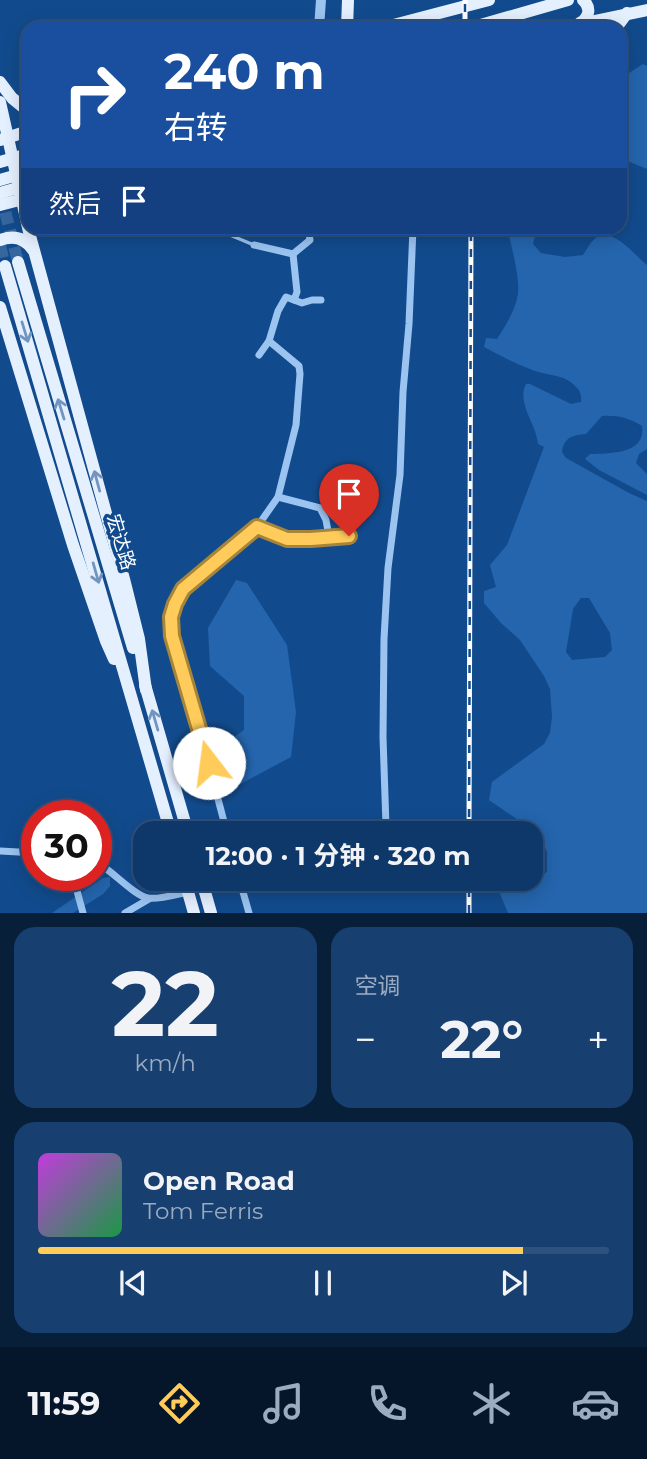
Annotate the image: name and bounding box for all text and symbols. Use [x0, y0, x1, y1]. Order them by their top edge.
text: 240 m [164, 42, 325, 101]
icon: right [49, 49, 140, 140]
text: 右转 [164, 108, 228, 147]
icon: arrive [115, 182, 153, 220]
text: 然后 [49, 188, 101, 220]
one-way arrow [19, 321, 32, 343]
one-way arrow [54, 398, 67, 420]
pin [319, 464, 379, 536]
one-way arrow [90, 470, 103, 492]
icon: arrive [330, 475, 368, 513]
street label: 宏达路 [102, 511, 140, 573]
one-way arrow [90, 562, 103, 584]
one-way arrow [148, 710, 161, 732]
position arrow [172, 726, 246, 800]
speed limit sign: 30 [21, 800, 112, 891]
text: 12:00 · 1 分钟 · 320 m [205, 840, 471, 872]
text: 22 [112, 948, 219, 1059]
text: 空调 [355, 972, 401, 1000]
text: 22° [440, 1008, 523, 1071]
text: − [355, 1016, 376, 1063]
text: + [587, 1016, 609, 1063]
text: km/h [135, 1049, 196, 1077]
text: Open Road [143, 1165, 295, 1197]
text: Tom Ferris [143, 1197, 263, 1225]
icon: previous [114, 1264, 152, 1302]
icon: pause [304, 1264, 342, 1302]
icon: next [495, 1264, 533, 1302]
icon: directions [155, 1379, 204, 1428]
icon: music [259, 1379, 308, 1428]
icon: phone [363, 1379, 412, 1428]
icon: climate [467, 1379, 516, 1428]
icon: car [571, 1379, 620, 1428]
text: 11:59 [27, 1384, 100, 1423]

